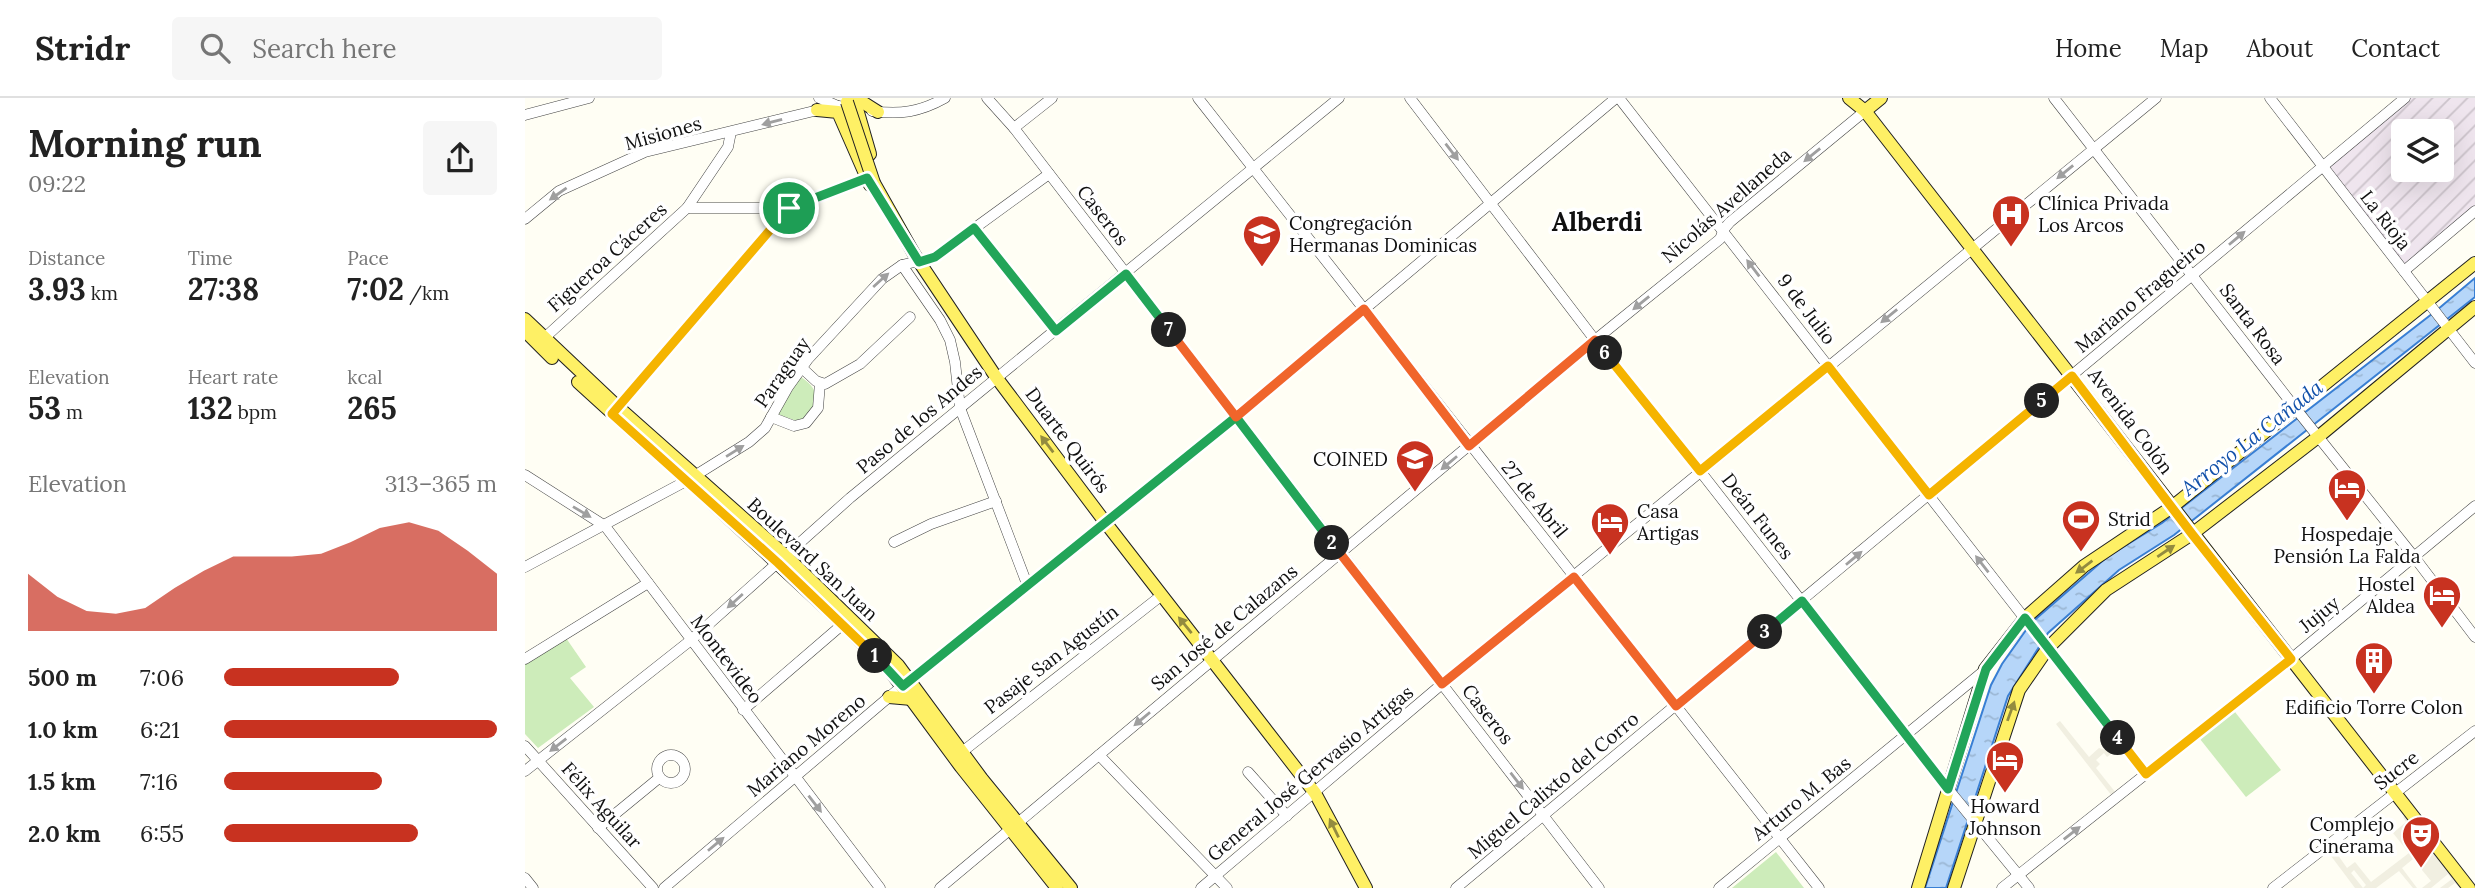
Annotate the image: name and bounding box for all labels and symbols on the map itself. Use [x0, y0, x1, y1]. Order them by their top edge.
street label: Misiones [622, 111, 704, 155]
one-way arrow [761, 117, 782, 127]
street label: Nicolás Avellaneda [1656, 142, 1796, 268]
one-way arrow [1444, 143, 1458, 161]
one-way arrow [1804, 148, 1822, 163]
one-way arrow [2057, 164, 2074, 179]
pin [759, 178, 819, 238]
street label: Caseros [1072, 180, 1134, 250]
street label: La Rioja [2355, 185, 2417, 255]
one-way arrow [549, 186, 567, 201]
place label: Clínica Privada Los Arcos [2038, 191, 2169, 237]
hospital icon: Clínica Privada Los Arcos [1990, 193, 2032, 248]
street label: Figueroa Cáceres [542, 197, 672, 317]
district label: Alberdi [1552, 205, 1642, 238]
place label: Congregación Hermanas Dominicas [1289, 211, 1477, 257]
school or university icon: Congregación Hermanas Dominicas [1241, 213, 1283, 268]
one-way arrow [2229, 231, 2246, 246]
street label: Mariano Fragueiro [2070, 234, 2210, 358]
one-way arrow [1746, 259, 1760, 277]
street label: 9 de Julio [1773, 269, 1841, 349]
one-way arrow [872, 273, 889, 289]
street label: Santa Rosa [2215, 279, 2291, 370]
one-way arrow [1632, 295, 1650, 309]
one-way arrow [1881, 308, 1898, 323]
pin: 7 [1151, 313, 1187, 348]
street label: Paraguay [749, 332, 815, 412]
pin: 6 [1587, 336, 1623, 370]
street label: Paso de los Andes [851, 359, 987, 479]
street label: Avenida Colón [2083, 362, 2179, 479]
water label: Arroyo La Cañada [2174, 373, 2328, 502]
street label: Duarte Quirós [1020, 382, 1116, 498]
pin: 5 [2025, 384, 2059, 418]
one-way arrow [1040, 435, 1054, 453]
school or university icon: COINED [1394, 438, 1436, 493]
one-way arrow [725, 445, 744, 458]
place label: COINED [1313, 447, 1388, 471]
one-way arrow [1440, 455, 1457, 470]
street label: 27 de Abril [1497, 456, 1573, 542]
hotel icon: Hospedaje Pensión La Falda [2326, 467, 2368, 522]
street label: Deán Funes [1717, 468, 1799, 564]
street label: Boulevard San Juan [743, 492, 883, 626]
sports icon: Strid [2060, 498, 2102, 553]
place label: Casa Artigas [1636, 499, 1699, 545]
hotel icon: Casa Artigas [1589, 501, 1631, 556]
one-way arrow [573, 505, 592, 518]
place label: Strid [2108, 507, 2151, 531]
place label: Hospedaje Pensión La Falda [2274, 522, 2421, 568]
pin: 2 [1315, 526, 1349, 560]
one-way arrow [2157, 544, 2175, 558]
one-way arrow [1845, 550, 1863, 565]
one-way arrow [1975, 555, 1990, 573]
street label: San José de Calazans [1146, 559, 1302, 695]
one-way arrow [2075, 559, 2093, 573]
place label: Hostel Aldea [2358, 572, 2415, 618]
hotel icon: Hostel Aldea [2421, 574, 2463, 629]
street label: Jujuy [2293, 591, 2344, 638]
one-way arrow [727, 593, 744, 609]
street label: Pasaje San Agustín [979, 599, 1123, 719]
street label: Montevideo [686, 610, 768, 708]
pin: 3 [1747, 614, 1783, 650]
one-way arrow [1178, 616, 1193, 634]
pin: 1 [857, 638, 893, 674]
building icon: Edificio Torre Colon [2353, 640, 2395, 695]
street label: Caseros [1457, 679, 1519, 749]
street label: General José Gervasio Artigas [1202, 680, 1418, 866]
street label: Mariano Moreno [742, 688, 870, 802]
place label: Edificio Torre Colon [2285, 695, 2463, 719]
one-way arrow [2006, 701, 2017, 722]
street label: Miguel Calixto del Corro [1463, 706, 1643, 864]
one-way arrow [1134, 711, 1152, 726]
pin: 4 [2101, 720, 2135, 756]
one-way arrow [549, 737, 567, 751]
hotel icon: Howard Johnson [1984, 739, 2026, 794]
street label: Sucre [2369, 745, 2423, 795]
street label: Arturo M. Bas [1746, 751, 1856, 846]
street label: Félix Aguilar [557, 757, 648, 854]
one-way arrow [1510, 772, 1525, 790]
one-way arrow [807, 794, 822, 812]
place label: Howard Johnson [1968, 794, 2041, 840]
place label: Complejo Cinerama [2309, 812, 2394, 858]
theatre icon: Complejo Cinerama [2400, 814, 2442, 869]
one-way arrow [1328, 818, 1339, 838]
one-way arrow [2064, 826, 2081, 841]
one-way arrow [708, 837, 725, 852]

